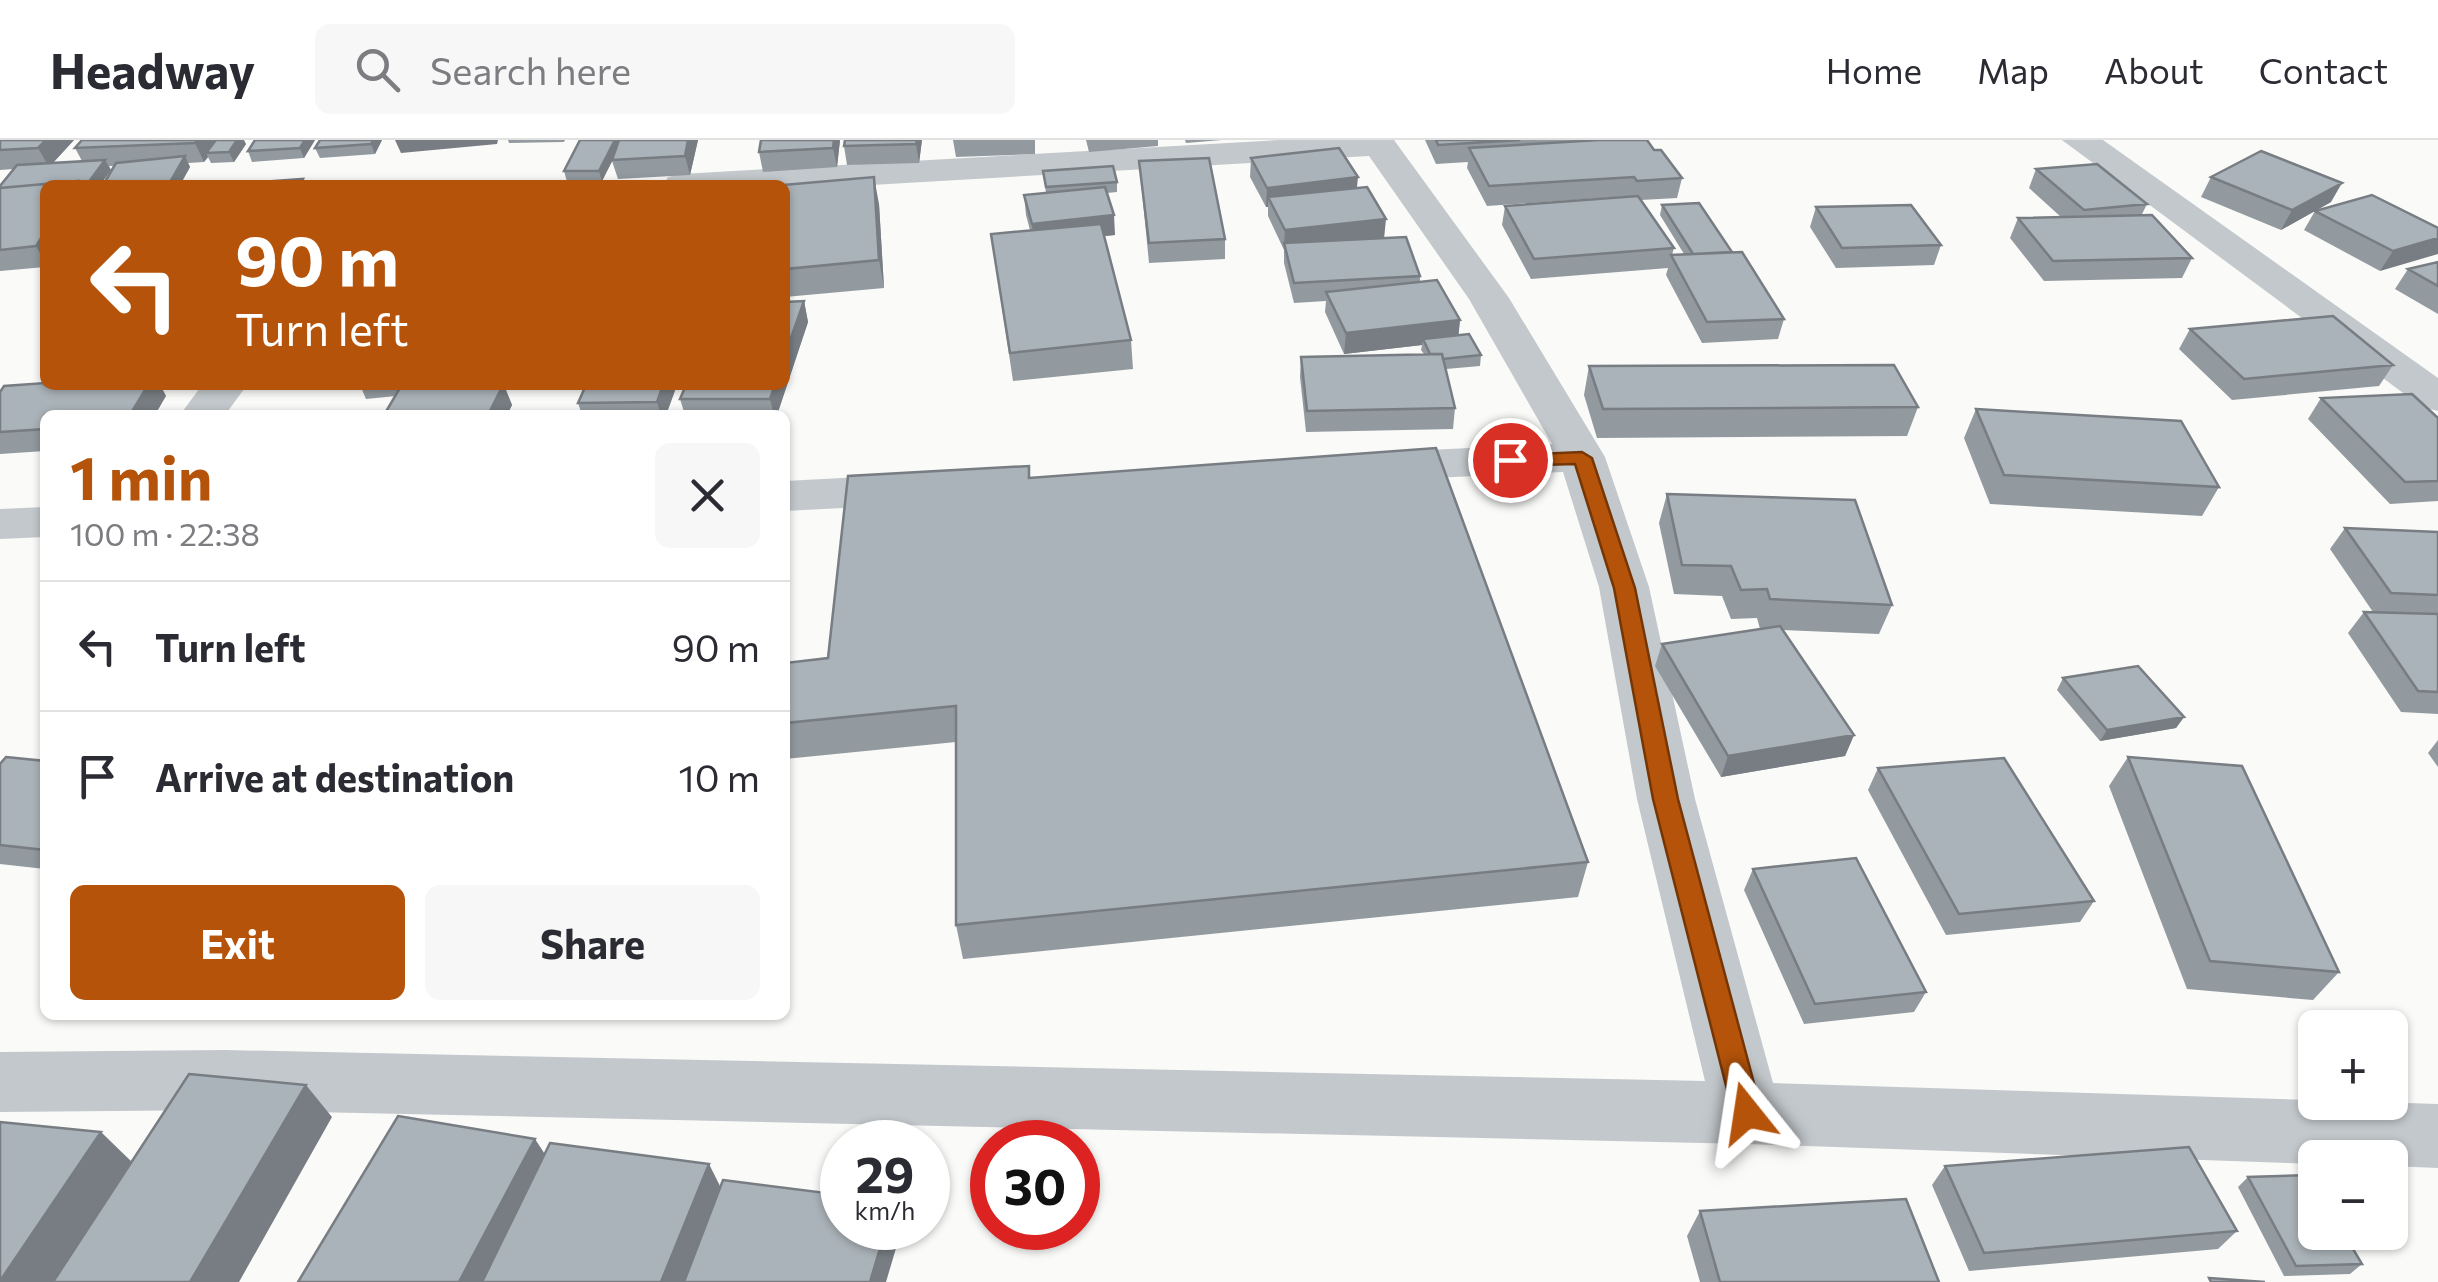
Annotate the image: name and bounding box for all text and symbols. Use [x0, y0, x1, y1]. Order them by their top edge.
search box [315, 24, 1015, 114]
text: Headway [50, 40, 255, 99]
icon: search [350, 42, 405, 97]
text: Search here [430, 46, 631, 93]
text: Home [1826, 48, 1922, 91]
text: Map [1977, 48, 2049, 91]
text: About [2104, 48, 2204, 91]
text: Contact [2259, 48, 2388, 91]
text: 90 m [235, 215, 399, 300]
icon: left [70, 220, 200, 350]
text: Turn left [235, 300, 409, 355]
pin [1468, 418, 1553, 503]
icon: arrive [1483, 433, 1538, 488]
text: 1 min [70, 439, 212, 512]
button: close [655, 443, 760, 548]
text: 100 m · 22:38 [70, 513, 260, 553]
icon: left [70, 619, 125, 674]
text: Turn left [155, 623, 306, 670]
text: 90 m [672, 623, 760, 670]
icon: arrive [70, 749, 125, 804]
text: Arrive at destination [155, 753, 514, 800]
text: 10 m [679, 753, 760, 800]
button: Exit [70, 885, 405, 1000]
button: Share [425, 885, 760, 1000]
map controls [2298, 1010, 2408, 1250]
button: + [2298, 1010, 2408, 1120]
position arrow [1695, 1061, 1799, 1165]
speed limit sign: 30 [970, 1120, 1100, 1250]
button: − [2298, 1140, 2408, 1250]
text: 29 [855, 1142, 914, 1203]
text: km/h [855, 1195, 915, 1225]

